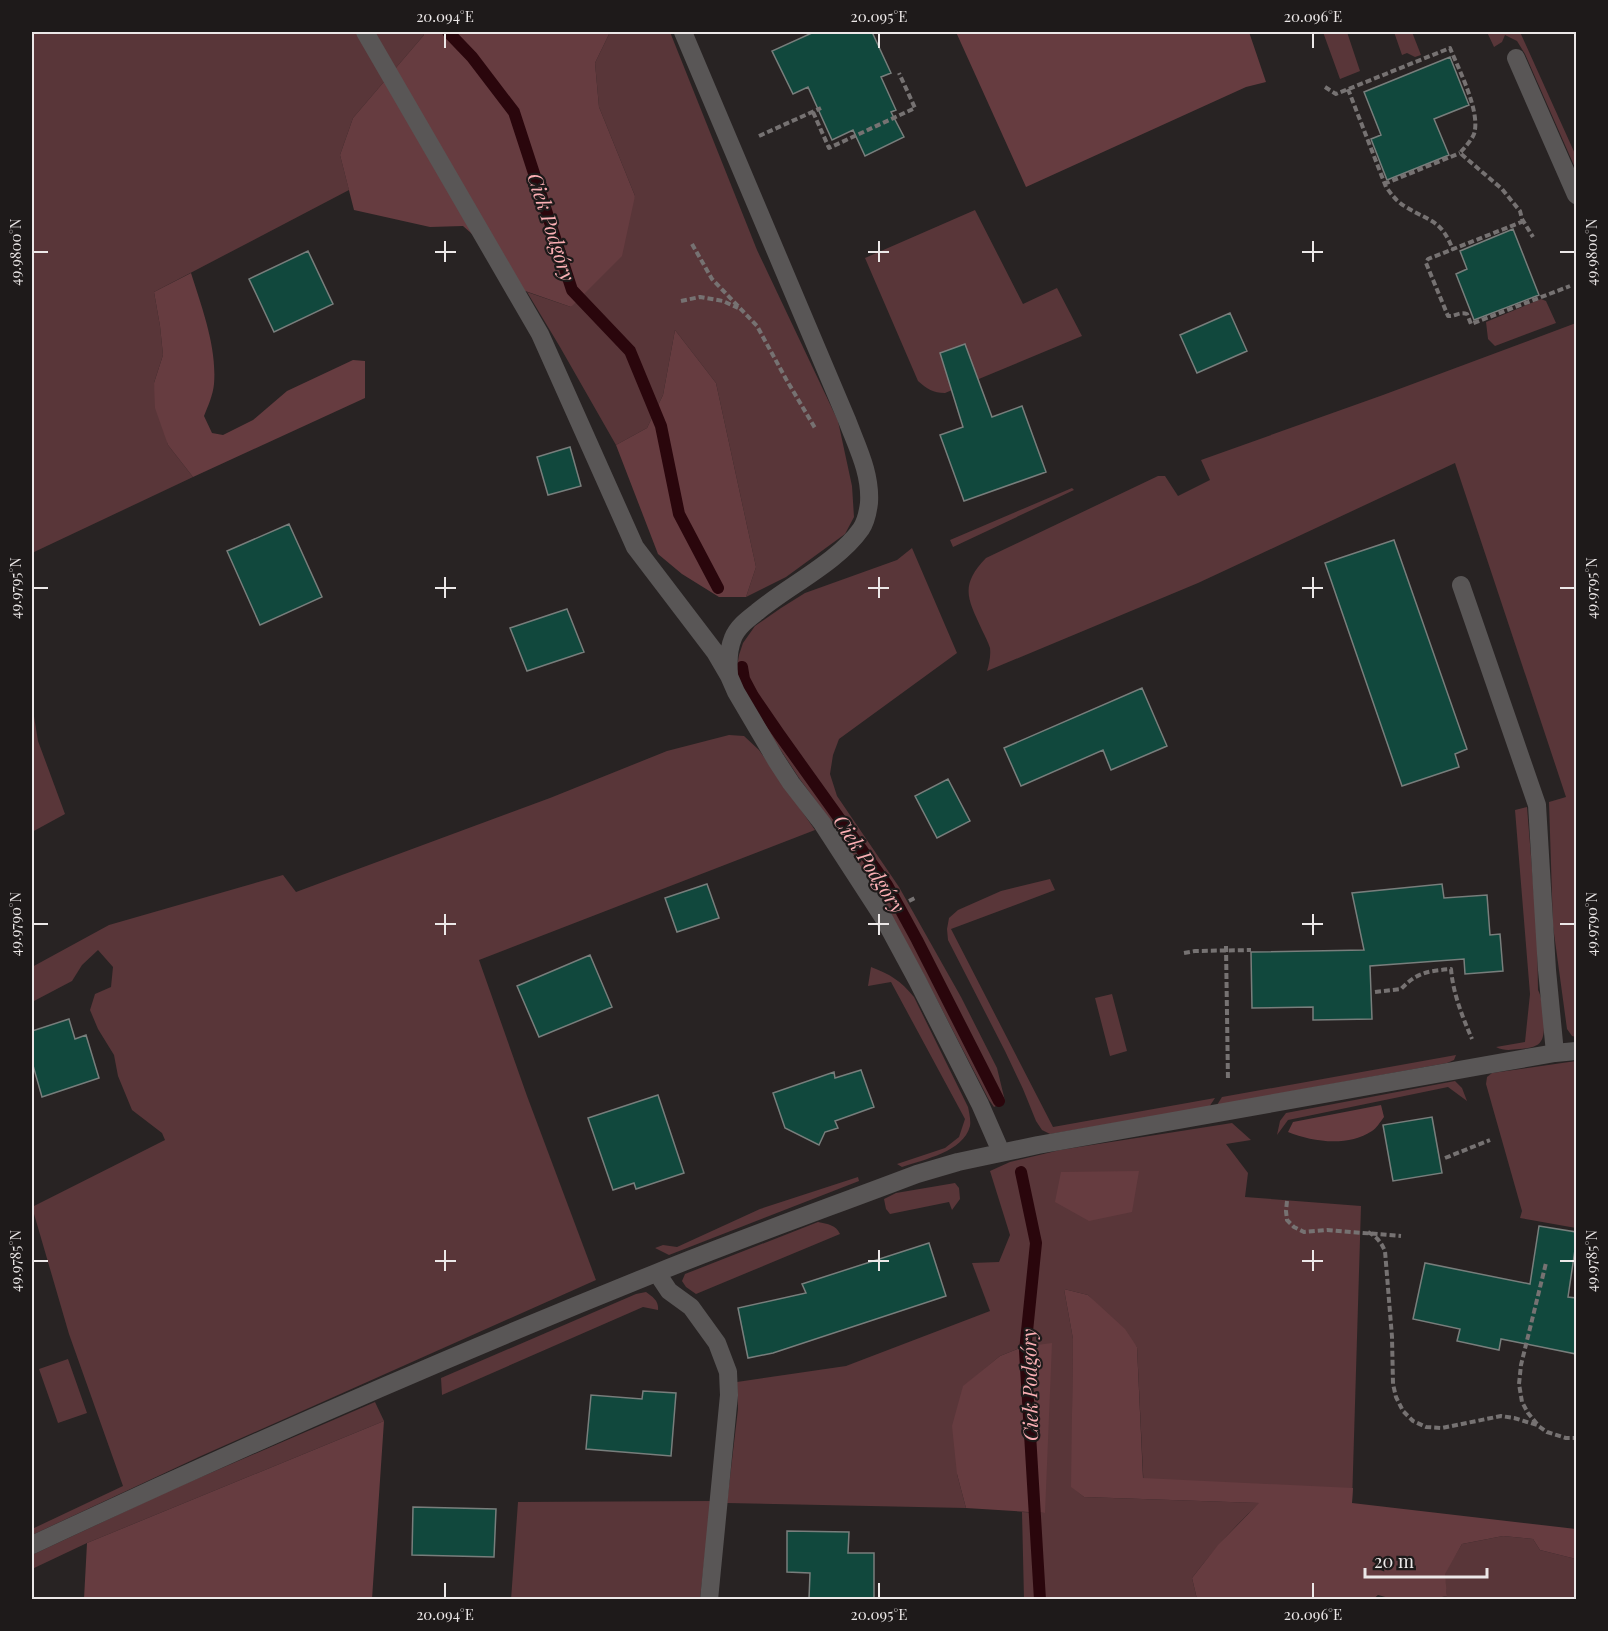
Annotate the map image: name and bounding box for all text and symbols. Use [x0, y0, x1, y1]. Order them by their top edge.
text: 20.094°E [416, 6, 474, 26]
text: 20.095°E [851, 6, 907, 26]
text: 20.096°E [1284, 6, 1342, 26]
water label: Ciek Podgóry [522, 169, 583, 285]
text: 49.9800°N [5, 218, 25, 286]
text: 49.9800°N [1581, 218, 1601, 286]
text: 49.9795°N [5, 557, 25, 619]
text: 49.9795°N [1581, 557, 1601, 619]
water label: Ciek Podgóry [828, 809, 912, 918]
text: 49.9790°N [5, 891, 25, 956]
text: 49.9790°N [1581, 891, 1601, 956]
text: 49.9785°N [5, 1230, 25, 1292]
text: 49.9785°N [1581, 1230, 1601, 1292]
water label: Ciek Podgóry [1014, 1328, 1043, 1441]
scale bar [1365, 1541, 1486, 1579]
text: 20 m [1374, 1549, 1414, 1573]
text: 20.094°E [416, 1604, 474, 1624]
text: 20.095°E [851, 1604, 907, 1624]
text: 20.096°E [1284, 1604, 1342, 1624]

